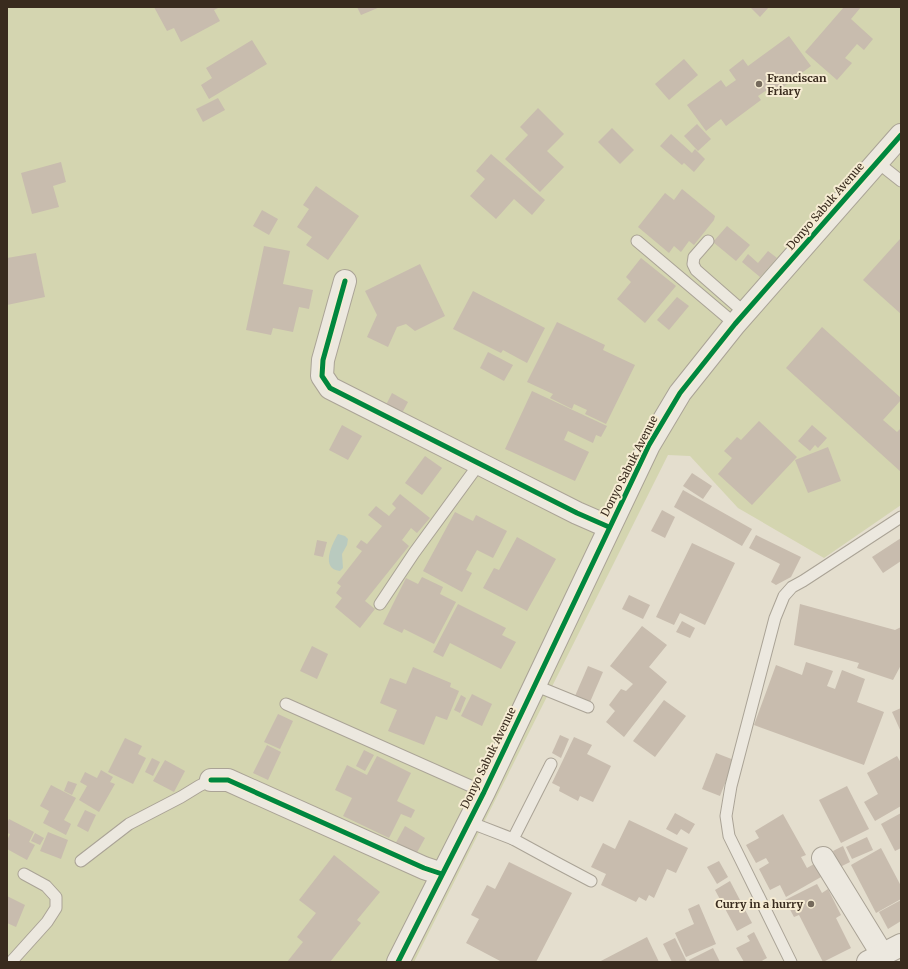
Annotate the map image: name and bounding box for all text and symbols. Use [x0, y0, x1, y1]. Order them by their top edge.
place label: Franciscan Friary [767, 71, 827, 98]
marker: Franciscan Friary [754, 79, 764, 89]
street label: Donyo Sabuk Avenue [783, 159, 867, 253]
street label: Donyo Sabuk Avenue [597, 413, 661, 519]
street label: Donyo Sabuk Avenue [457, 705, 519, 811]
place label: Curry in a hurry [716, 897, 803, 911]
marker: Curry in a hurry [806, 899, 816, 909]

